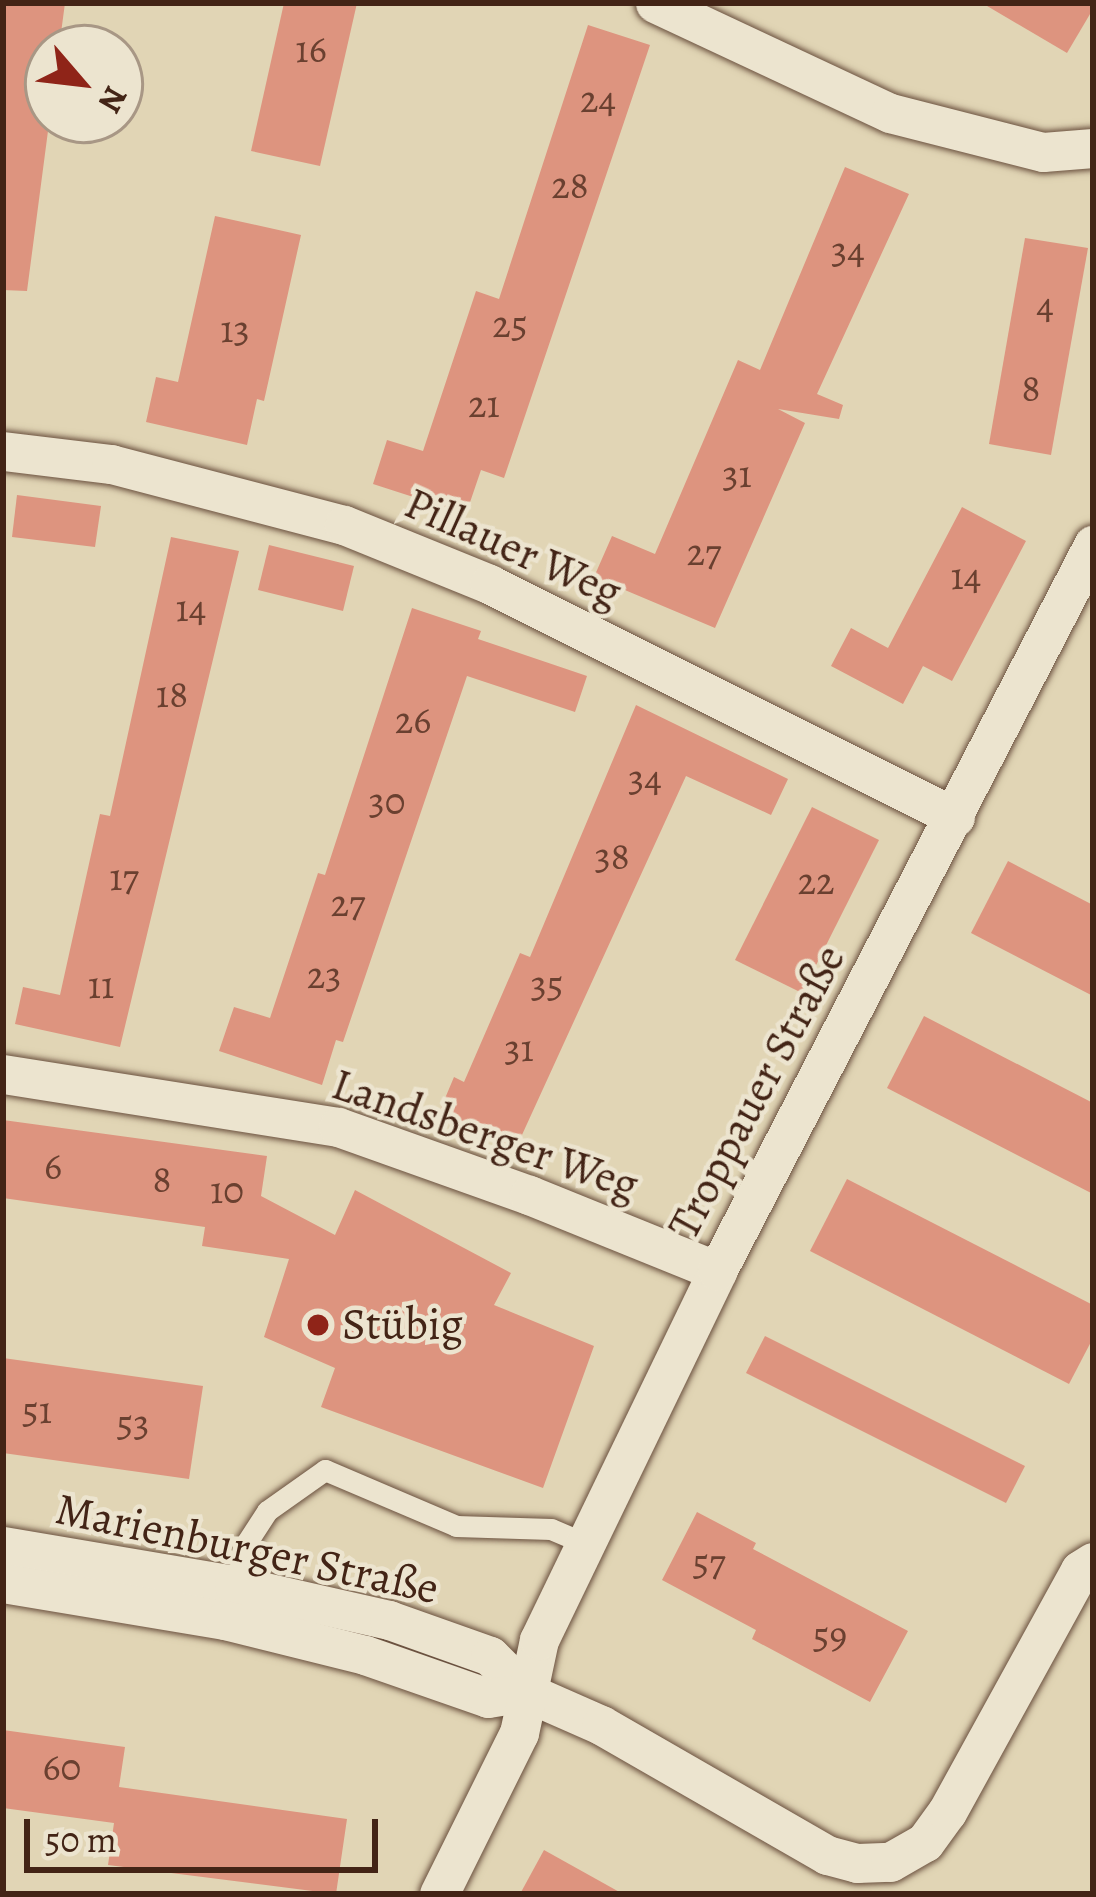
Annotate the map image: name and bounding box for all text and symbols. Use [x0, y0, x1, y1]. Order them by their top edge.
north arrow [24, 24, 144, 144]
house number: 16 [295, 26, 327, 72]
house number: 24 [580, 76, 616, 122]
text: N [88, 79, 139, 121]
house number: 28 [551, 162, 589, 208]
house number: 34 [831, 227, 865, 273]
house number: 4 [1036, 282, 1054, 328]
house number: 25 [492, 301, 528, 347]
house number: 13 [220, 306, 250, 352]
house number: 8 [1022, 365, 1040, 411]
house number: 21 [468, 381, 500, 427]
house number: 31 [722, 451, 752, 497]
street label: Pillauer Weg [396, 476, 630, 620]
house number: 27 [687, 529, 721, 575]
house number: 14 [950, 553, 982, 599]
house number: 14 [175, 585, 207, 631]
house number: 18 [156, 671, 188, 717]
house number: 26 [395, 697, 431, 743]
house number: 34 [628, 755, 662, 801]
house number: 30 [368, 778, 406, 824]
house number: 38 [594, 833, 630, 879]
house number: 17 [109, 854, 139, 900]
house number: 22 [797, 858, 835, 904]
house number: 27 [331, 880, 365, 926]
street label: Troppauer Straße [657, 936, 857, 1248]
house number: 23 [307, 952, 341, 998]
house number: 35 [531, 961, 563, 1007]
house number: 11 [88, 962, 114, 1008]
house number: 31 [504, 1025, 534, 1071]
street label: Landsberger Weg [325, 1057, 645, 1213]
house number: 6 [44, 1143, 62, 1189]
house number: 8 [153, 1156, 171, 1202]
house number: 10 [210, 1167, 244, 1213]
place label: Stübig [342, 1298, 463, 1352]
marker: Stübig [305, 1312, 331, 1338]
house number: 51 [22, 1387, 52, 1433]
house number: 53 [117, 1400, 149, 1446]
street label: Marienburger Straße [51, 1482, 443, 1616]
house number: 57 [692, 1539, 726, 1585]
house number: 59 [813, 1612, 847, 1658]
house number: 60 [43, 1744, 81, 1790]
scale bar [30, 1795, 384, 1869]
text: 50 m [45, 1815, 117, 1864]

